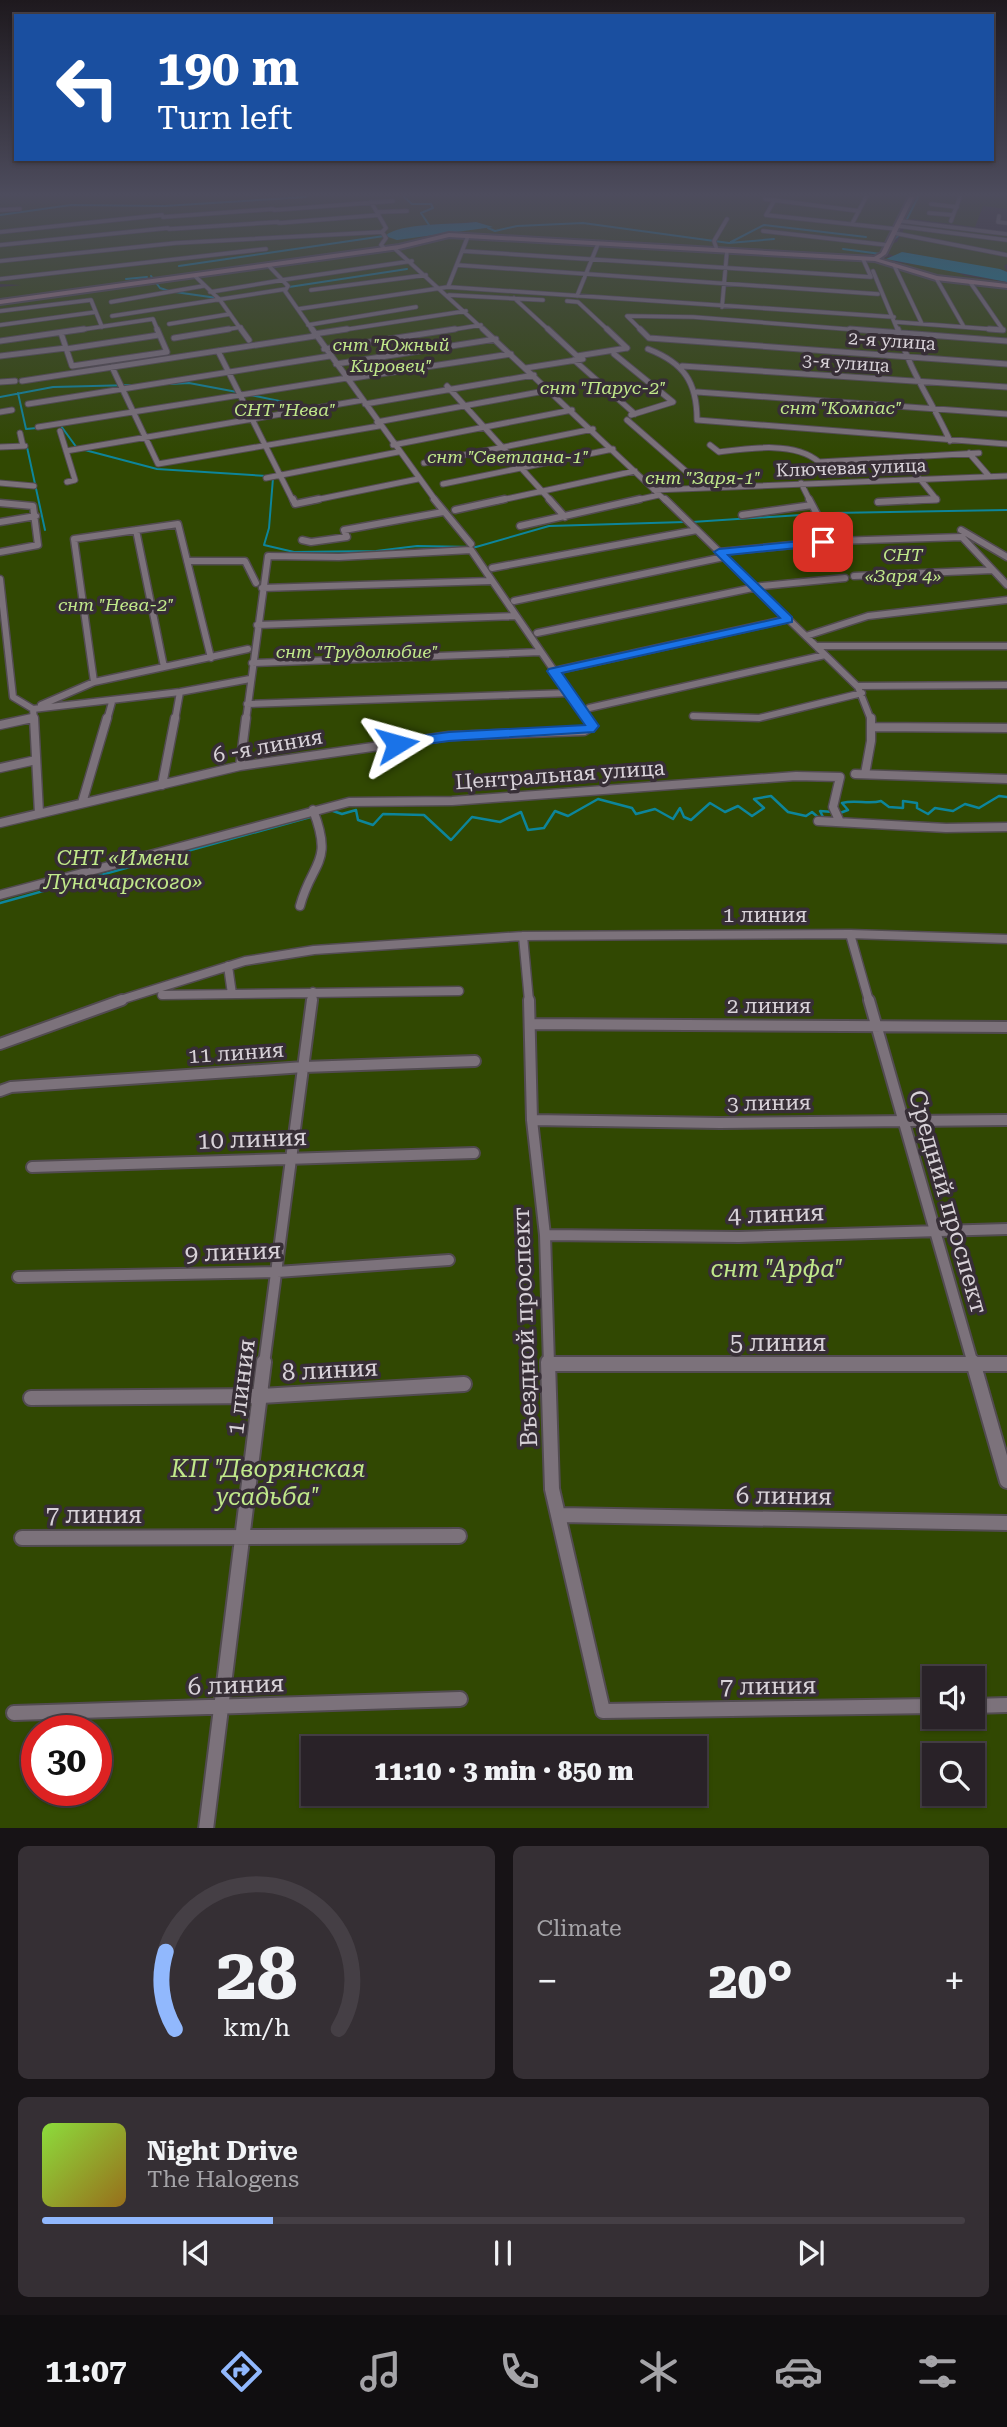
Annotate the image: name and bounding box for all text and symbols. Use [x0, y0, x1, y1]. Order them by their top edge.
text: 190 m [157, 40, 299, 97]
icon: left [42, 42, 133, 133]
text: Turn left [157, 99, 292, 137]
street label: 2-я улица [848, 327, 937, 354]
park label: снт "Южный Кировец" [332, 334, 450, 376]
street label: 3-я улица [802, 349, 891, 376]
park label: снт "Парус-2" [540, 377, 666, 398]
park label: снт "Компас" [780, 397, 902, 418]
park label: СНТ "Нева" [234, 399, 336, 420]
park label: снт "Светлана-1" [427, 446, 589, 467]
street label: Ключевая улица [775, 454, 927, 481]
park label: снт "Заря-1" [645, 467, 761, 488]
pin [793, 512, 853, 572]
icon: arrive [804, 523, 842, 561]
park label: СНТ «Заря 4» [865, 544, 941, 586]
park label: снт "Нева-2" [58, 594, 174, 615]
park label: снт "Трудолюбие" [276, 641, 438, 662]
position arrow [360, 707, 434, 781]
street label: 6 -я линия [211, 725, 325, 767]
street label: Центральная улица [454, 756, 666, 794]
park label: СНТ «Имени Луначарского» [42, 846, 202, 894]
street label: 1 линия [723, 903, 807, 927]
street label: 2 линия [727, 994, 811, 1018]
street label: 11 линия [187, 1038, 285, 1068]
street label: Средний проспект [903, 1087, 993, 1317]
street label: 3 линия [727, 1090, 811, 1116]
street label: 10 линия [197, 1123, 307, 1155]
street label: 4 линия [727, 1198, 825, 1230]
street label: Въездной проспект [507, 1206, 543, 1448]
street label: 9 линия [184, 1236, 282, 1268]
park label: снт "Арфа" [711, 1255, 843, 1283]
street label: 5 линия [730, 1329, 826, 1357]
street label: 1 линия [221, 1337, 261, 1437]
street label: 8 линия [281, 1353, 379, 1387]
park label: КП "Дворянская усадьба" [170, 1455, 365, 1511]
street label: 6 линия [736, 1481, 832, 1511]
street label: 7 линия [46, 1501, 142, 1529]
map controls [922, 1666, 985, 1806]
button: sound [922, 1666, 985, 1729]
street label: 6 линия [187, 1669, 285, 1701]
street label: 7 линия [720, 1671, 816, 1701]
speed limit sign: 30 [21, 1715, 112, 1806]
button: search [922, 1743, 985, 1806]
text: 11:10 · 3 min · 850 m [374, 1756, 634, 1786]
text: Climate [537, 1915, 622, 1942]
text: 28 [215, 1932, 297, 2017]
text: 20° [709, 1950, 793, 2011]
text: − [537, 1959, 558, 2003]
text: + [944, 1959, 965, 2003]
text: km/h [223, 2012, 290, 2041]
text: Night Drive [147, 2136, 298, 2166]
text: The Halogens [147, 2166, 299, 2193]
icon: previous [177, 2234, 215, 2272]
icon: pause [484, 2234, 522, 2272]
icon: next [792, 2234, 830, 2272]
icon: directions [217, 2347, 266, 2396]
icon: music [356, 2347, 405, 2396]
icon: phone [495, 2347, 544, 2396]
icon: climate [634, 2347, 683, 2396]
icon: car [774, 2347, 823, 2396]
icon: filters [913, 2347, 962, 2396]
text: 11:07 [45, 2352, 127, 2390]

